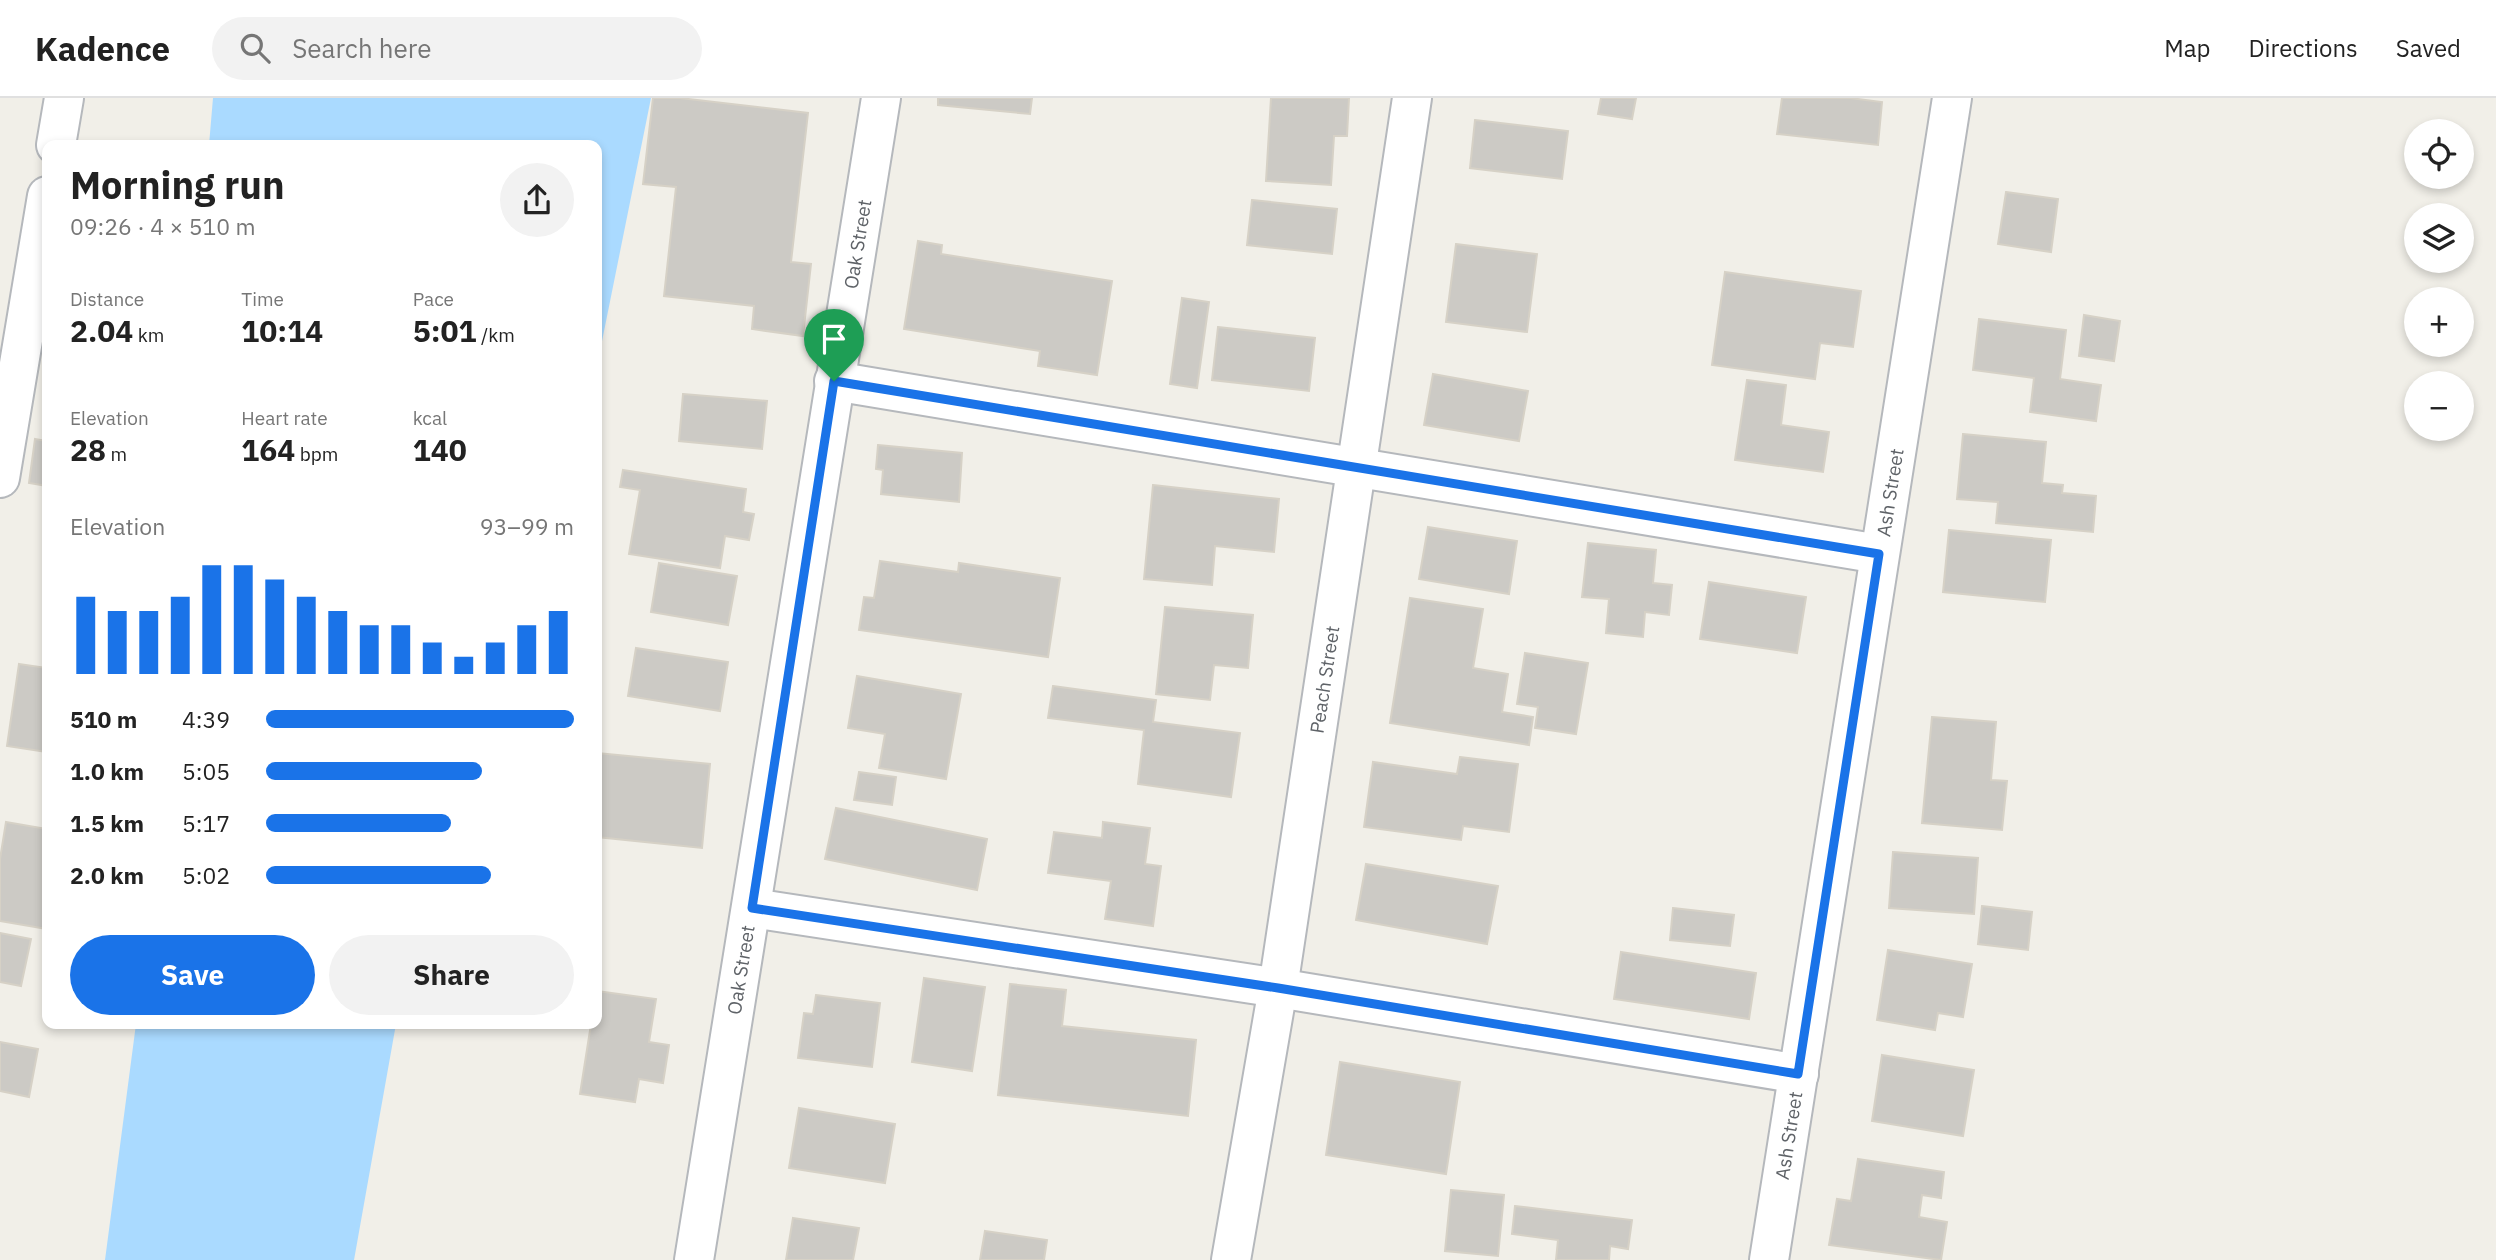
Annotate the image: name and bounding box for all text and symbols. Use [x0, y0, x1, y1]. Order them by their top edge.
search box [212, 17, 702, 80]
text: Kadence [35, 27, 170, 70]
icon: search [236, 29, 274, 67]
text: Search here [292, 31, 432, 65]
text: Map [2164, 32, 2210, 64]
text: Directions [2248, 32, 2358, 64]
text: Saved [2396, 32, 2461, 64]
map controls [2404, 119, 2474, 441]
button: locate [2404, 119, 2474, 189]
text: Morning run [70, 160, 285, 209]
button: share [500, 163, 574, 237]
street label: Oak Street [838, 198, 877, 291]
button: layers [2404, 203, 2474, 273]
text: 09:26 · 4 × 510 m [70, 211, 256, 241]
text: Distance [70, 287, 144, 311]
text: Time [241, 287, 284, 311]
text: Pace [413, 287, 454, 311]
button: + [2404, 287, 2474, 357]
pin [804, 309, 864, 381]
text: 2.04 [70, 311, 133, 350]
text: 10:14 [241, 311, 323, 350]
text: 5:01 [413, 311, 477, 350]
icon: arrive [815, 320, 853, 358]
text: km [133, 323, 164, 347]
text: /km [477, 323, 515, 347]
button: − [2404, 371, 2474, 441]
text: Elevation [70, 406, 149, 430]
text: Heart rate [241, 406, 328, 430]
text: kcal [413, 406, 447, 430]
text: 28 [70, 430, 106, 469]
text: 164 [241, 430, 295, 469]
text: 140 [413, 430, 467, 469]
text: m [106, 442, 127, 466]
text: bpm [295, 442, 338, 466]
street label: Ash Street [1871, 447, 1909, 538]
text: Elevation [70, 511, 165, 541]
text: 93–99 m [480, 511, 574, 541]
street label: Peach Street [1304, 624, 1344, 735]
text: 510 m [70, 704, 137, 734]
text: 4:39 [182, 704, 230, 734]
text: 1.0 km [70, 756, 144, 786]
text: 5:05 [182, 756, 230, 786]
text: 1.5 km [70, 808, 144, 838]
text: 5:17 [182, 808, 230, 838]
text: 2.0 km [70, 860, 144, 890]
text: 5:02 [182, 860, 230, 890]
street label: Oak Street [722, 923, 760, 1016]
button: Save [70, 935, 315, 1015]
button: Share [329, 935, 574, 1015]
street label: Ash Street [1770, 1090, 1807, 1181]

